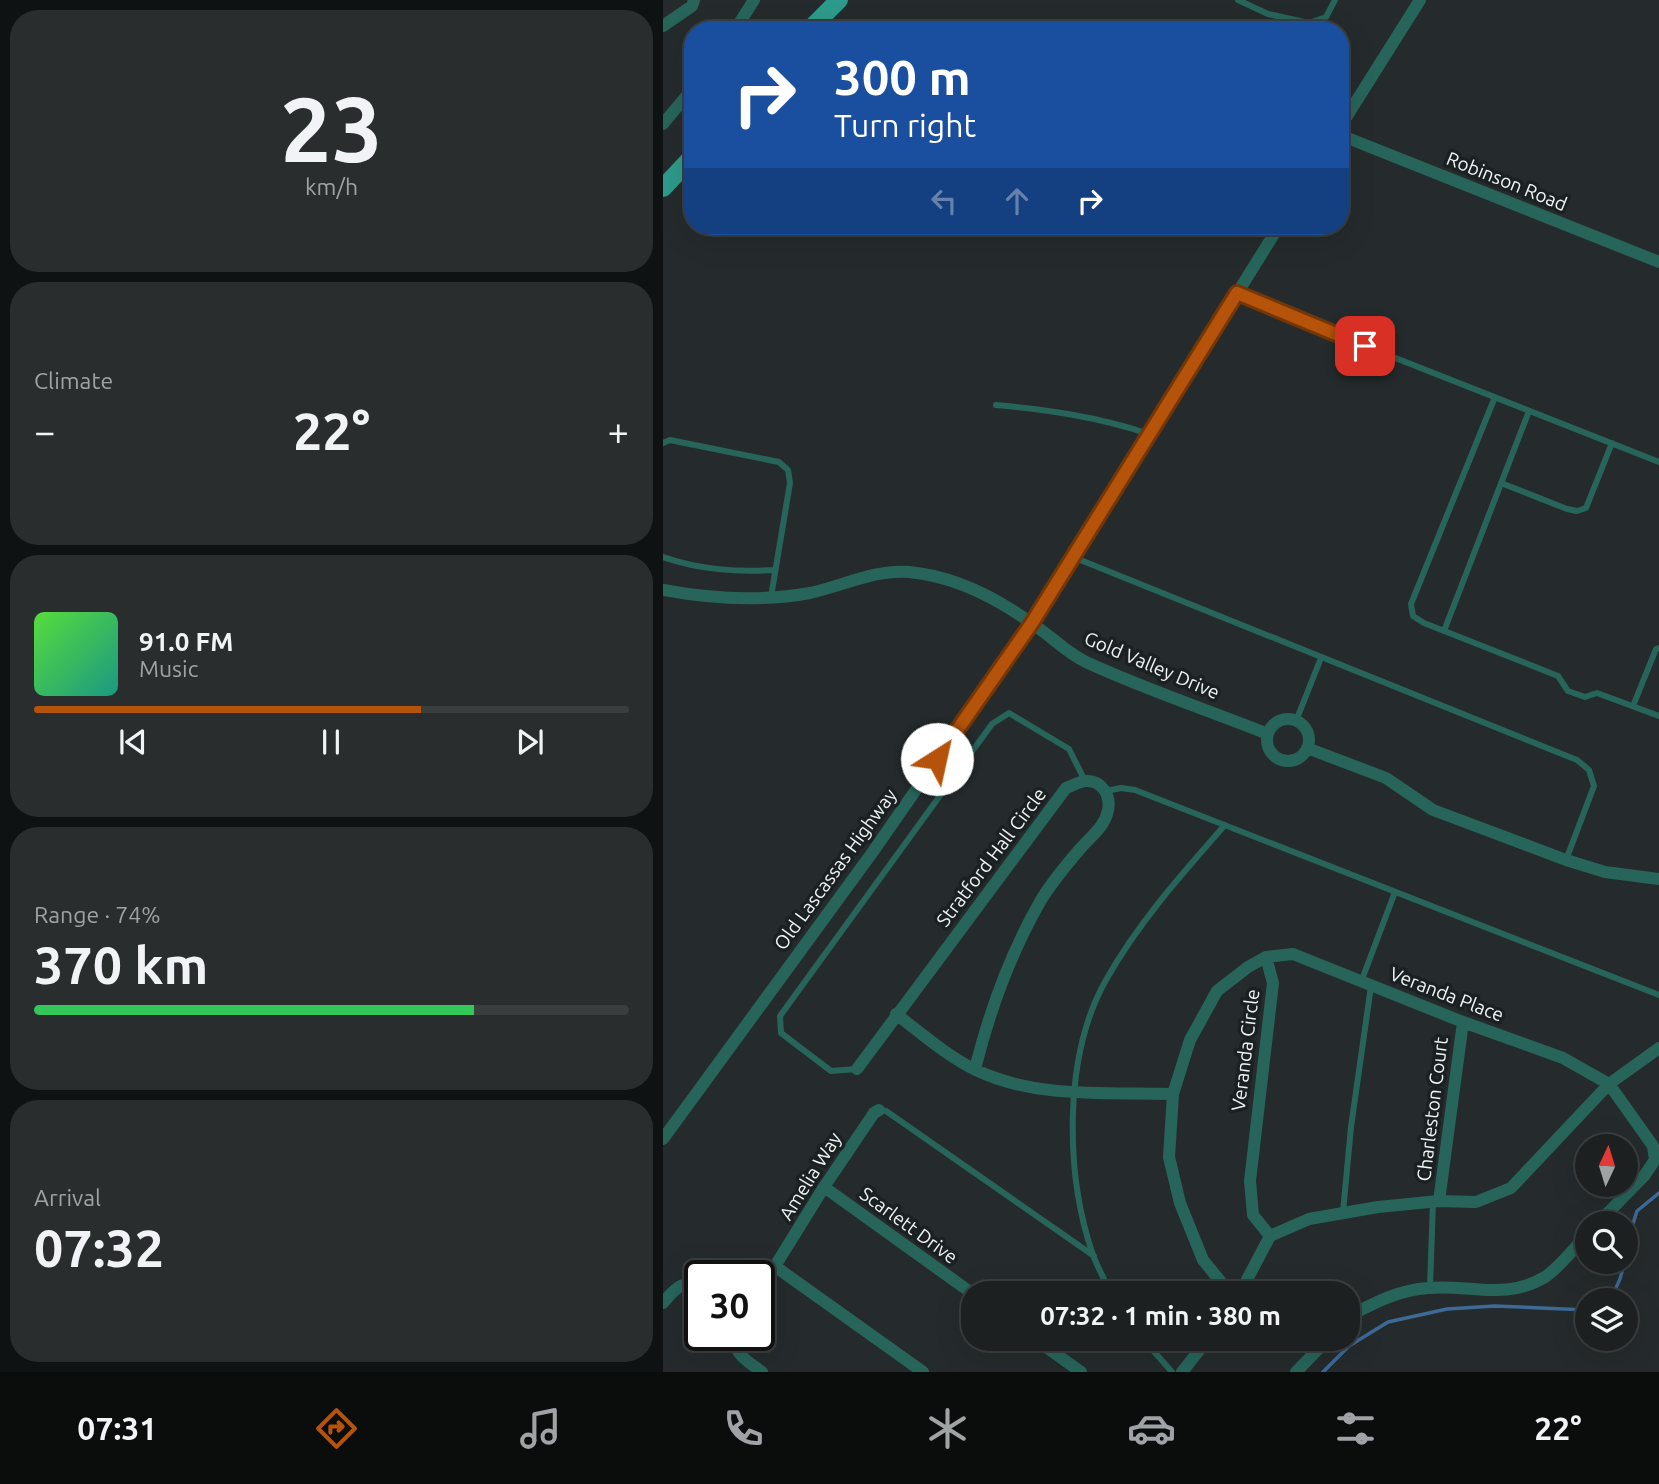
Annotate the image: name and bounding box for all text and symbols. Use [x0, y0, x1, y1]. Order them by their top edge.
icon: right [719, 49, 810, 140]
text: 300 m [834, 49, 971, 104]
text: 23 [280, 77, 383, 179]
text: Turn right [834, 107, 976, 143]
street label: Robinson Road [1444, 147, 1570, 215]
text: km/h [305, 174, 358, 199]
icon: left [925, 182, 963, 220]
icon: ahead [998, 182, 1036, 220]
icon: right [1071, 182, 1109, 220]
pin [1335, 316, 1395, 376]
icon: arrive [1346, 327, 1384, 365]
text: Climate [34, 368, 113, 393]
text: 22° [293, 402, 370, 460]
text: − [34, 410, 55, 452]
text: + [608, 410, 629, 452]
text: 91.0 FM [139, 627, 233, 656]
street label: Gold Valley Drive [1081, 627, 1223, 703]
text: Music [139, 656, 198, 681]
position arrow [900, 722, 974, 796]
icon: previous [114, 723, 152, 761]
icon: pause [312, 723, 350, 761]
icon: next [511, 723, 549, 761]
street label: Stratford Hall Circle [932, 783, 1050, 931]
street label: Old Lascassas Highway [769, 784, 901, 954]
text: Range · 74% [34, 902, 161, 927]
text: 370 km [34, 936, 208, 994]
street label: Veranda Place [1387, 962, 1507, 1026]
street label: Veranda Circle [1227, 988, 1263, 1112]
street label: Charleston Court [1412, 1035, 1452, 1182]
street label: Amelia Way [774, 1128, 846, 1224]
north arrow [1575, 1134, 1638, 1197]
map controls [1575, 1134, 1638, 1351]
street label: Scarlett Drive [856, 1182, 962, 1268]
text: Arrival [34, 1185, 101, 1210]
button: search [1575, 1211, 1638, 1274]
text: 07:32 [34, 1219, 164, 1277]
speed limit sign: 30 [684, 1260, 775, 1351]
button: layers [1575, 1288, 1638, 1351]
text: 07:32 · 1 min · 380 m [1040, 1301, 1281, 1330]
icon: directions [312, 1404, 361, 1453]
icon: music [516, 1404, 565, 1453]
icon: phone [719, 1404, 768, 1453]
icon: climate [923, 1404, 972, 1453]
icon: car [1127, 1404, 1176, 1453]
icon: filters [1331, 1404, 1380, 1453]
text: 07:31 [77, 1410, 157, 1446]
text: 22° [1534, 1410, 1582, 1446]

